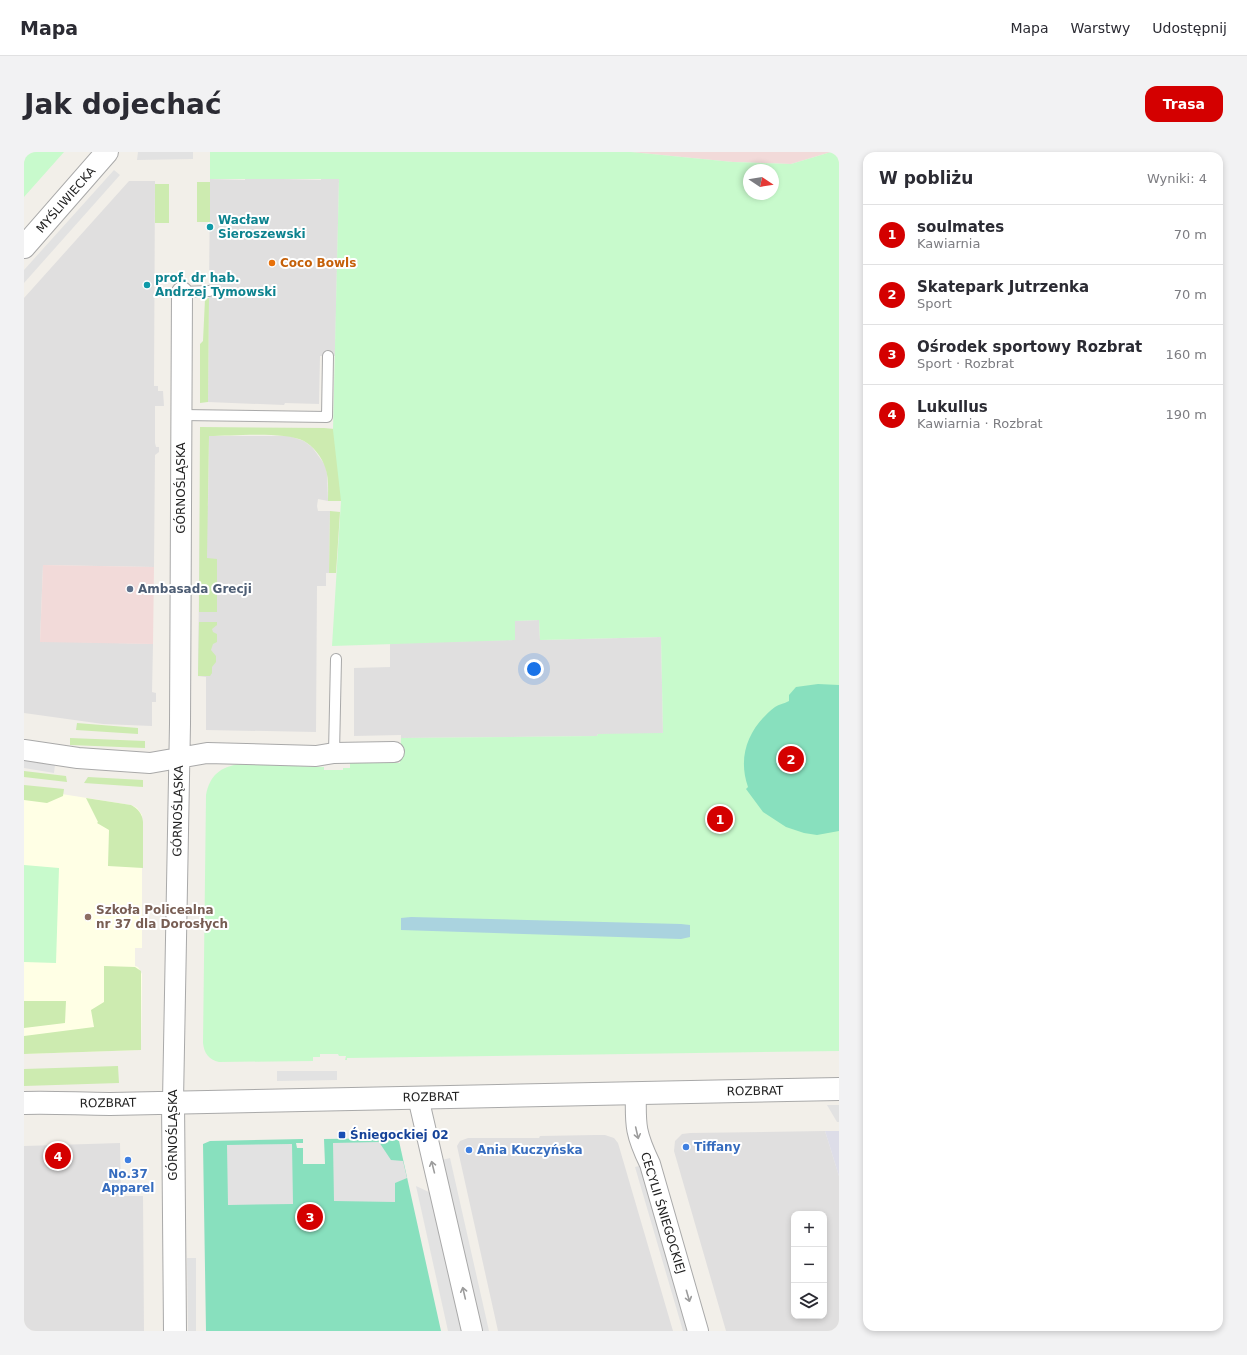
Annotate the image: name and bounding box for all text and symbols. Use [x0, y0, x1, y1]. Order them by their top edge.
text: Mapa [20, 17, 78, 39]
text: Mapa [1010, 20, 1049, 36]
text: Warstwy [1071, 20, 1130, 36]
text: Udostępnij [1152, 20, 1227, 36]
button: Trasa [1145, 86, 1223, 122]
text: Jak dojechać [24, 88, 222, 121]
street label: MYŚLIWIECKA [33, 163, 99, 236]
north arrow [743, 164, 779, 200]
text: W pobliżu [879, 168, 973, 188]
text: Wyniki: 4 [1147, 171, 1207, 186]
place label: Wacław Sieroszewski [218, 213, 306, 241]
text: soulmates [917, 218, 1004, 236]
marker: Wacław Sieroszewski [205, 222, 215, 232]
text: 1 [887, 227, 897, 242]
text: 70 m [1174, 227, 1207, 242]
text: Kawiarnia [917, 236, 980, 251]
place label: Coco Bowls [280, 256, 356, 270]
marker: Coco Bowls [267, 258, 277, 268]
place label: prof. dr hab. Andrzej Tymowski [155, 271, 276, 299]
text: Skatepark Jutrzenka [917, 278, 1089, 296]
marker: prof. dr hab. Andrzej Tymowski [142, 280, 152, 290]
text: 2 [887, 287, 897, 302]
text: 70 m [1174, 287, 1207, 302]
text: Sport [917, 296, 952, 311]
text: Ośrodek sportowy Rozbrat [917, 338, 1142, 356]
text: 3 [887, 347, 897, 362]
text: 160 m [1165, 347, 1207, 362]
text: Sport · Rozbrat [917, 356, 1014, 371]
text: Lukullus [917, 398, 988, 416]
text: 4 [887, 407, 897, 422]
text: 190 m [1165, 407, 1207, 422]
text: Kawiarnia · Rozbrat [917, 416, 1043, 431]
street label: GÓRNOŚLĄSKA [173, 441, 188, 534]
place label: Ambasada Grecji [138, 582, 252, 596]
marker: Ambasada Grecji [125, 584, 135, 594]
your location [524, 659, 544, 679]
pin: 2 [778, 744, 804, 774]
street label: GÓRNOŚLĄSKA [169, 764, 186, 857]
pin: 1 [707, 804, 733, 834]
place label: Szkoła Policealna nr 37 dla Dorosłych [96, 903, 228, 931]
marker: Szkoła Policealna nr 37 dla Dorosłych [83, 912, 93, 922]
street label: ROZBRAT [727, 1083, 784, 1098]
street label: GÓRNOŚLĄSKA [165, 1088, 180, 1181]
street label: ROZBRAT [403, 1089, 460, 1104]
street label: ROZBRAT [80, 1095, 137, 1110]
one-way arrow [634, 1126, 642, 1139]
place label: Śniegockiej 02 [350, 1127, 449, 1142]
marker: Śniegockiej 02 [337, 1130, 347, 1140]
place label: Tiffany [694, 1140, 741, 1154]
pin: 4 [45, 1141, 71, 1171]
marker: Tiffany [681, 1142, 691, 1152]
place label: Ania Kuczyńska [477, 1143, 583, 1157]
marker: Ania Kuczyńska [464, 1145, 474, 1155]
street label: CECYLII ŚNIEGOCKIEJ [638, 1150, 689, 1275]
marker: No.37 Apparel [123, 1155, 133, 1165]
one-way arrow [429, 1161, 436, 1174]
place label: No.37 Apparel [102, 1167, 154, 1195]
pin: 3 [297, 1202, 323, 1232]
map controls [791, 1211, 827, 1319]
button: + [791, 1211, 827, 1247]
button: − [791, 1247, 827, 1283]
button: layers [791, 1283, 827, 1319]
one-way arrow [459, 1287, 467, 1300]
one-way arrow [685, 1290, 692, 1303]

